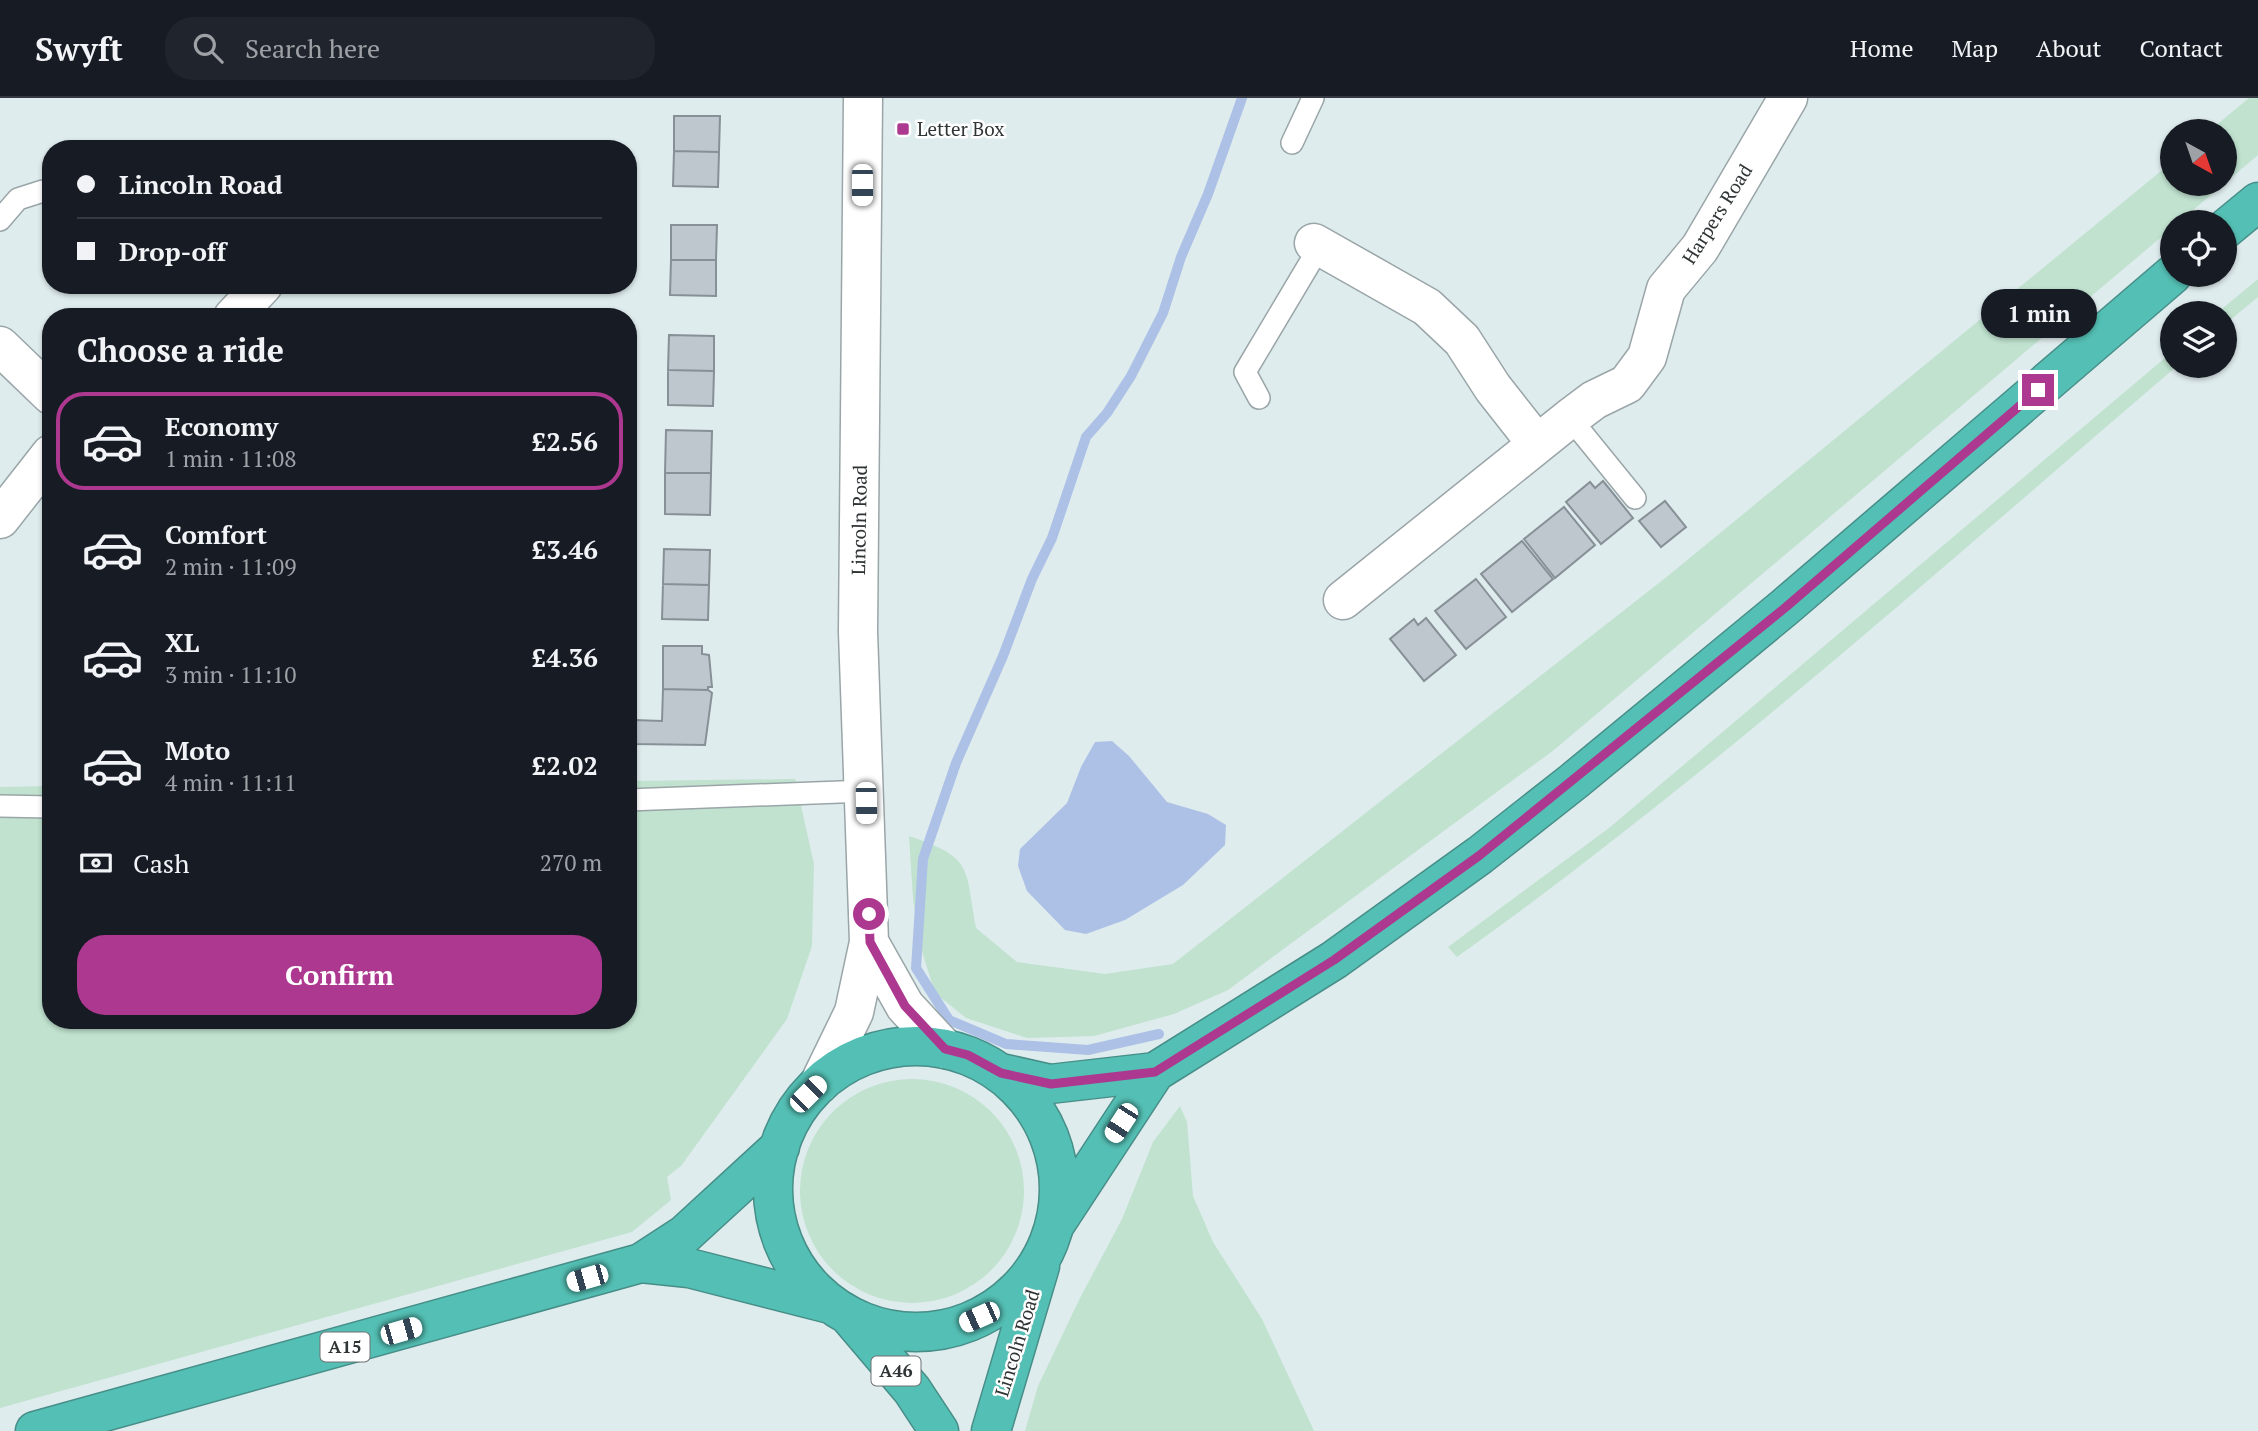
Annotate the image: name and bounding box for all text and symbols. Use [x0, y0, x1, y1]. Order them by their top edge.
search box [165, 17, 655, 80]
text: Swyft [35, 27, 123, 70]
icon: search [189, 29, 227, 67]
text: Search here [245, 31, 380, 65]
text: Home [1850, 32, 1914, 64]
text: Map [1952, 32, 1998, 64]
text: About [2036, 32, 2102, 64]
text: Contact [2140, 32, 2223, 64]
place label: Letter Box [917, 116, 1005, 141]
north arrow [2160, 119, 2236, 196]
map controls [2160, 119, 2237, 378]
marker: Letter Box [895, 121, 911, 137]
street label: Harpers Road [1676, 159, 1758, 269]
car [852, 164, 873, 206]
text: Lincoln Road [119, 167, 283, 201]
button: locate [2160, 210, 2237, 287]
text: Drop-off [119, 234, 226, 268]
callout: 1 min [1980, 288, 2096, 338]
text: 1 min [2008, 298, 2070, 329]
button: layers [2160, 301, 2237, 378]
text: Choose a ride [77, 329, 284, 371]
route end [2022, 374, 2054, 406]
text: Economy [165, 409, 278, 443]
icon: car [81, 410, 144, 473]
text: £2.56 [532, 424, 598, 458]
text: 1 min · 11:08 [165, 443, 297, 474]
street label: Lincoln Road [845, 464, 872, 575]
text: Comfort [165, 517, 267, 551]
icon: car [81, 518, 144, 581]
text: £3.46 [532, 532, 598, 566]
text: 2 min · 11:09 [165, 551, 297, 582]
text: XL [165, 625, 199, 659]
icon: car [81, 626, 144, 689]
text: £4.36 [532, 640, 598, 674]
text: 3 min · 11:10 [165, 659, 297, 690]
text: Moto [165, 733, 230, 767]
icon: car [81, 734, 144, 797]
text: £2.02 [532, 748, 598, 782]
text: 4 min · 11:11 [165, 767, 297, 798]
car [856, 782, 877, 824]
icon: cash [77, 844, 115, 882]
text: Cash [133, 846, 189, 880]
text: 270 m [540, 847, 602, 878]
route start [853, 898, 885, 930]
button: Confirm [77, 935, 602, 1015]
car [786, 1072, 831, 1116]
car [1101, 1100, 1142, 1146]
car [564, 1262, 611, 1294]
street label: Lincoln Road [988, 1286, 1045, 1399]
car [956, 1299, 1003, 1335]
car [378, 1315, 425, 1347]
road number: A15 [320, 1332, 370, 1362]
road number: A46 [872, 1356, 920, 1386]

